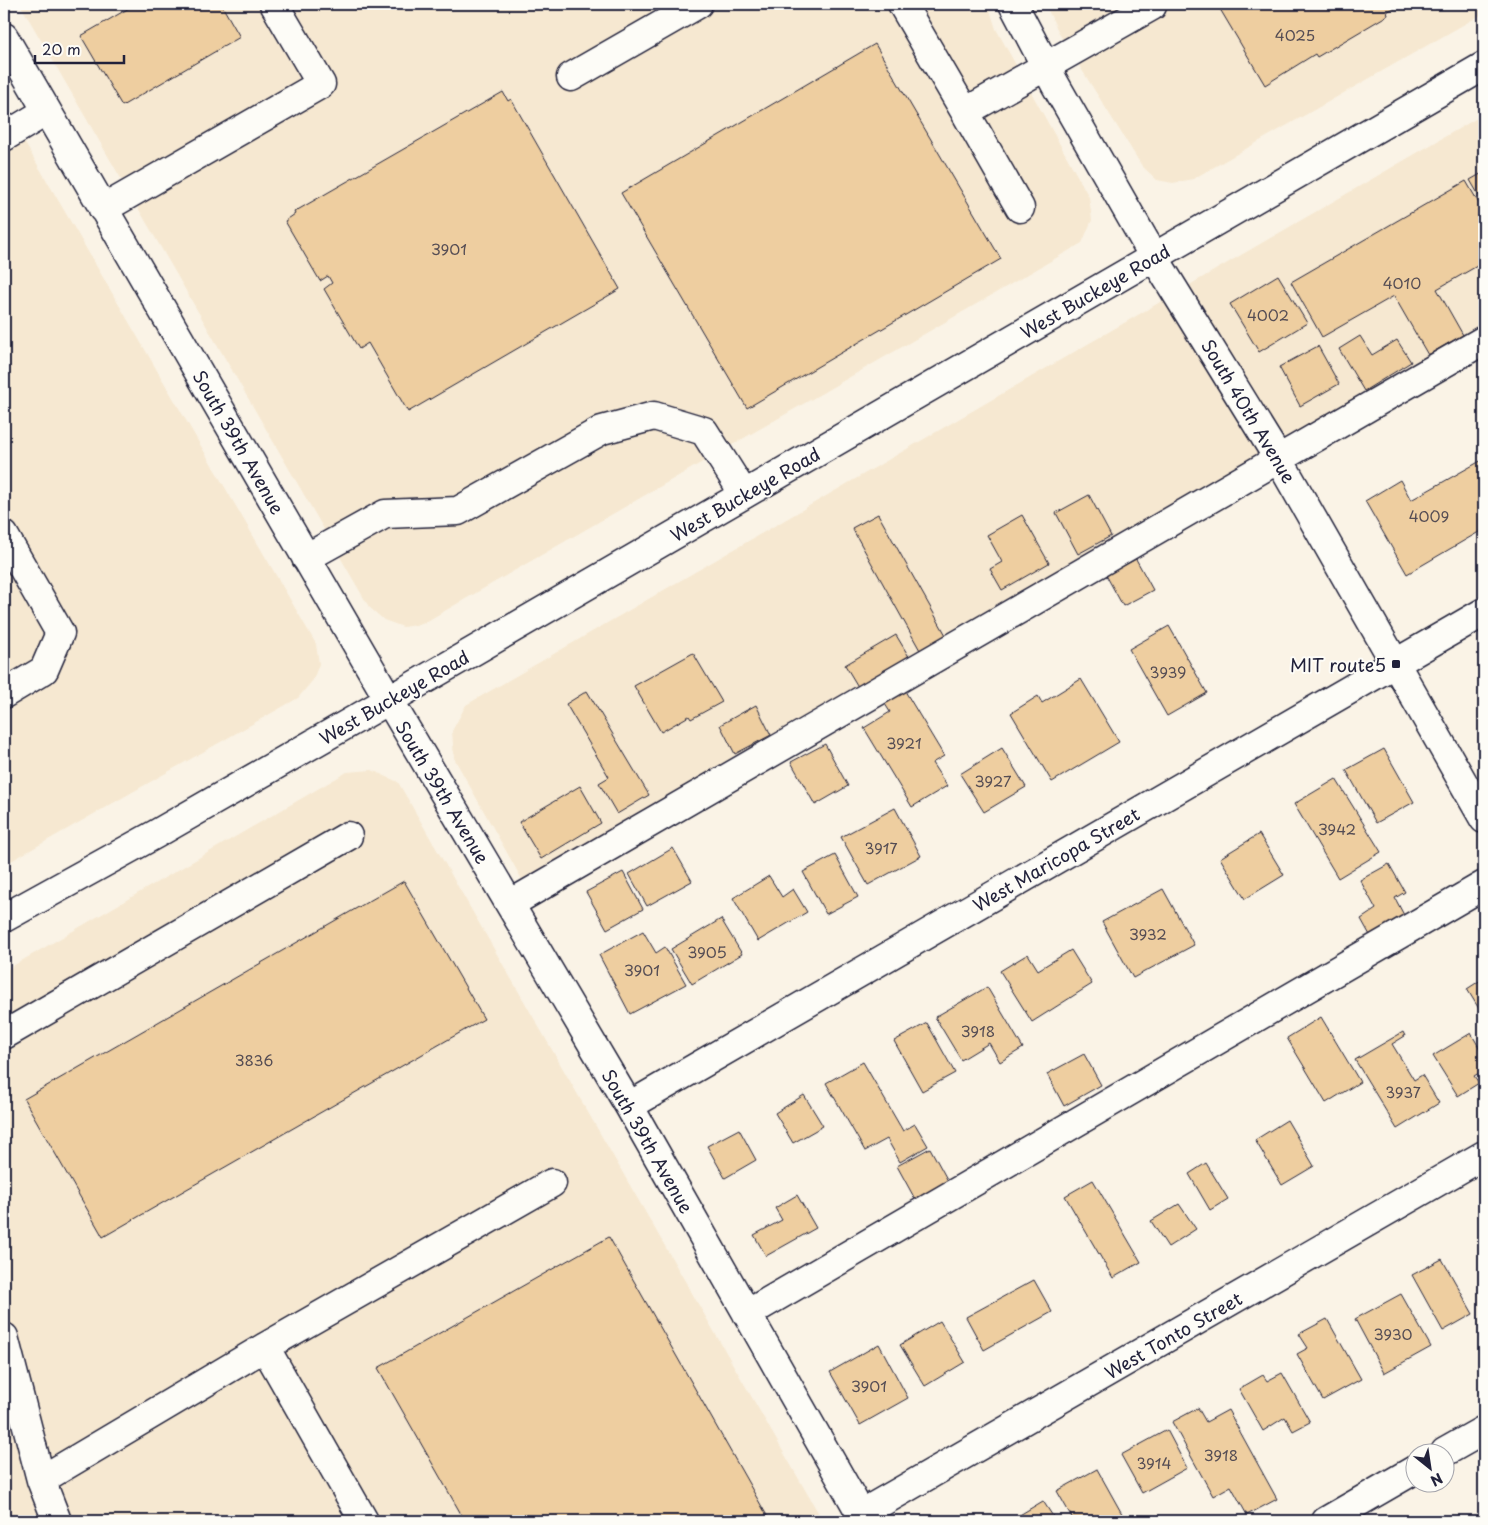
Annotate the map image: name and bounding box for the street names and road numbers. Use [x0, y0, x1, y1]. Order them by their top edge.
street label: West Buckeye Road [1015, 237, 1175, 345]
street label: South 40th Avenue [1195, 334, 1303, 488]
street label: South 39th Avenue [187, 365, 291, 519]
street label: West Buckeye Road [665, 440, 825, 548]
street label: West Buckeye Road [314, 643, 474, 751]
street label: South 39th Avenue [390, 716, 496, 869]
street label: West Maricopa Street [968, 800, 1144, 918]
street label: South 39th Avenue [596, 1064, 700, 1218]
street label: West Tonto Street [1099, 1285, 1247, 1385]

